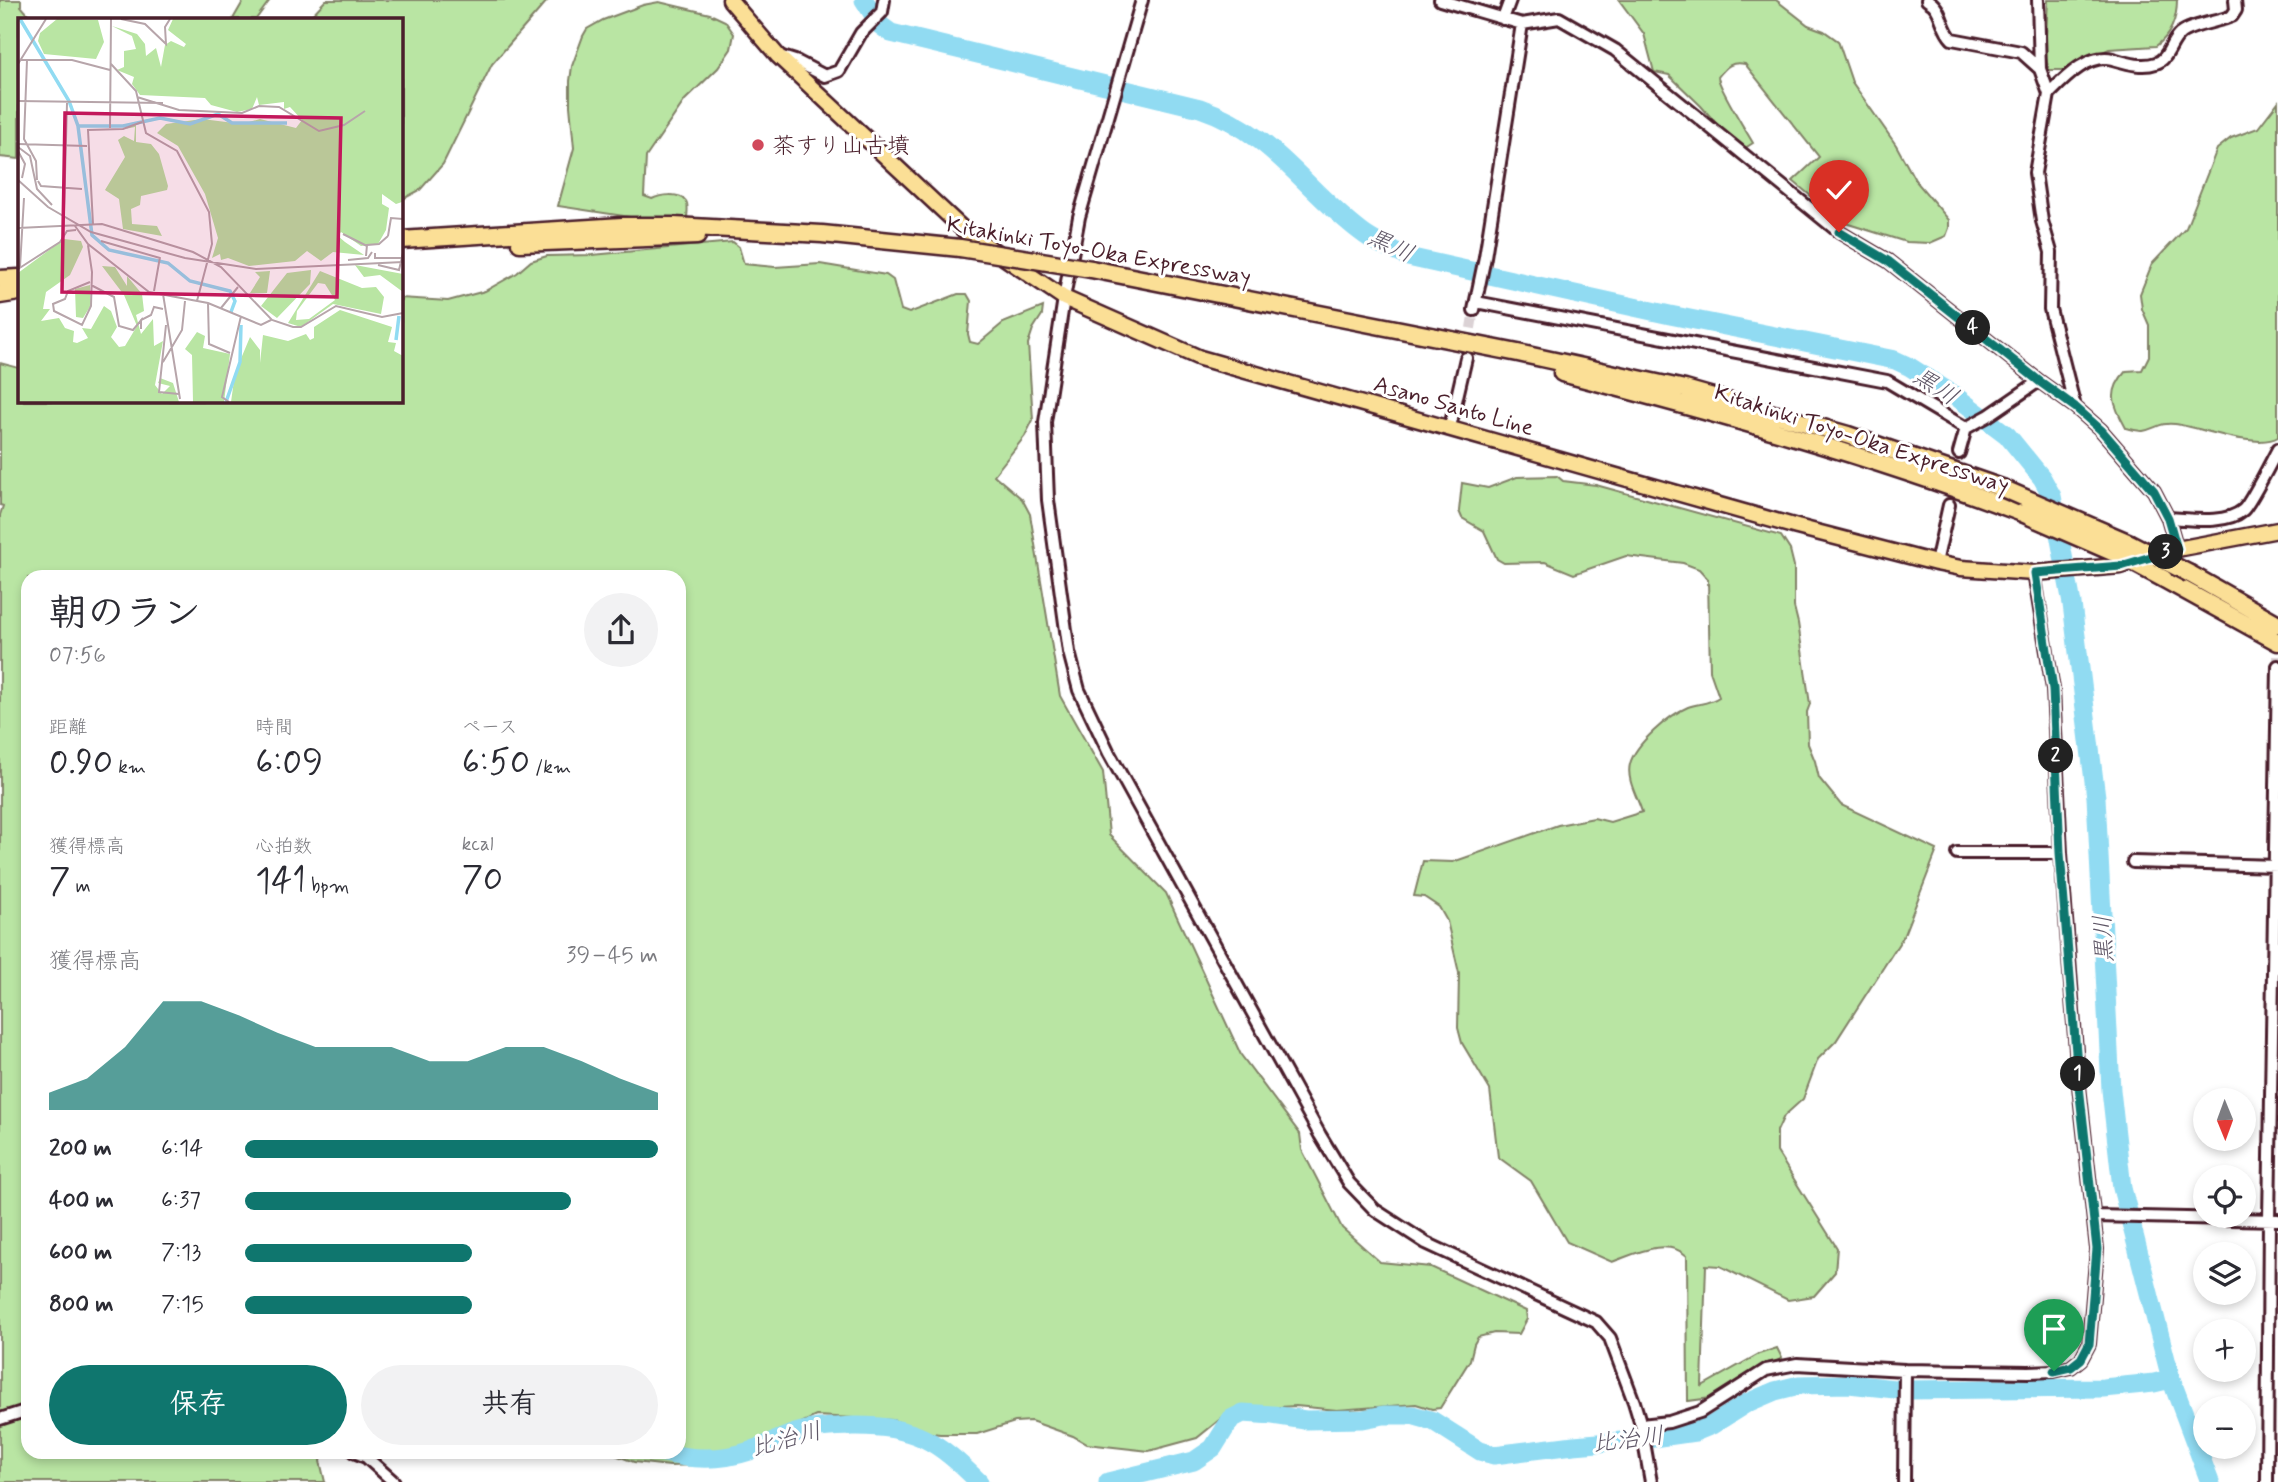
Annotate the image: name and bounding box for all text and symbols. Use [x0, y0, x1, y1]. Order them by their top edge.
inset map [18, 18, 402, 402]
place label: 茶すり山古墳 [772, 132, 910, 162]
marker: 茶すり山古墳 [750, 137, 766, 153]
pin [1809, 160, 1869, 232]
icon: check [1820, 171, 1858, 209]
street label: Kitakinki Toyo-Oka Expressway [944, 210, 1253, 293]
water label: 黒川 [1362, 222, 1419, 271]
pin: 4 [1955, 310, 1990, 346]
text: 4 [1967, 315, 1978, 340]
water label: 黒川 [1907, 361, 1964, 413]
street label: Asano Santo Line [1370, 370, 1537, 444]
street label: Kitakinki Toyo-Oka Expressway [1710, 378, 2013, 502]
pin: 3 [2148, 534, 2184, 570]
text: 3 [2161, 539, 2170, 564]
text: 朝のラン [49, 590, 201, 639]
button: share [584, 593, 658, 667]
text: 07:56 [49, 641, 106, 671]
text: 距離 [49, 715, 87, 740]
text: 時間 [255, 715, 293, 740]
text: ペース [462, 715, 518, 740]
pin: 2 [2038, 738, 2074, 774]
text: 0.90 [49, 740, 113, 786]
text: 6:09 [255, 740, 323, 786]
text: 6:50 [462, 740, 530, 786]
text: 2 [2051, 743, 2060, 768]
text: km [113, 755, 146, 780]
text: /km [530, 755, 571, 780]
text: kcal [462, 832, 494, 857]
text: 獲得標高 [49, 834, 125, 859]
text: 心拍数 [255, 834, 312, 859]
text: 70 [462, 857, 503, 903]
text: 7 [49, 859, 70, 905]
text: 141 [255, 859, 306, 905]
text: m [70, 874, 91, 899]
text: bpm [306, 874, 349, 899]
water label: 黒川 [2088, 914, 2121, 964]
text: 39–45 m [566, 941, 658, 971]
text: 獲得標高 [49, 947, 141, 977]
pin: 1 [2060, 1056, 2096, 1092]
text: 1 [2073, 1061, 2082, 1086]
north arrow [2193, 1088, 2256, 1152]
map controls [2193, 1088, 2256, 1459]
text: 200 m [49, 1134, 112, 1164]
text: 6:14 [161, 1134, 203, 1164]
button: locate [2193, 1165, 2256, 1228]
text: 400 m [49, 1186, 114, 1216]
text: 6:37 [161, 1186, 201, 1216]
text: 600 m [49, 1238, 112, 1268]
text: 7:13 [161, 1238, 201, 1268]
button: layers [2193, 1242, 2256, 1305]
text: 800 m [49, 1290, 113, 1320]
text: 7:15 [161, 1290, 204, 1320]
pin [2024, 1299, 2084, 1371]
icon: arrive [2035, 1310, 2073, 1348]
button: + [2193, 1319, 2256, 1382]
button: 保存 [49, 1365, 347, 1445]
button: 共有 [361, 1365, 658, 1445]
button: − [2193, 1396, 2256, 1459]
water label: 比治川 [748, 1416, 825, 1465]
water label: 比治川 [1591, 1421, 1666, 1460]

